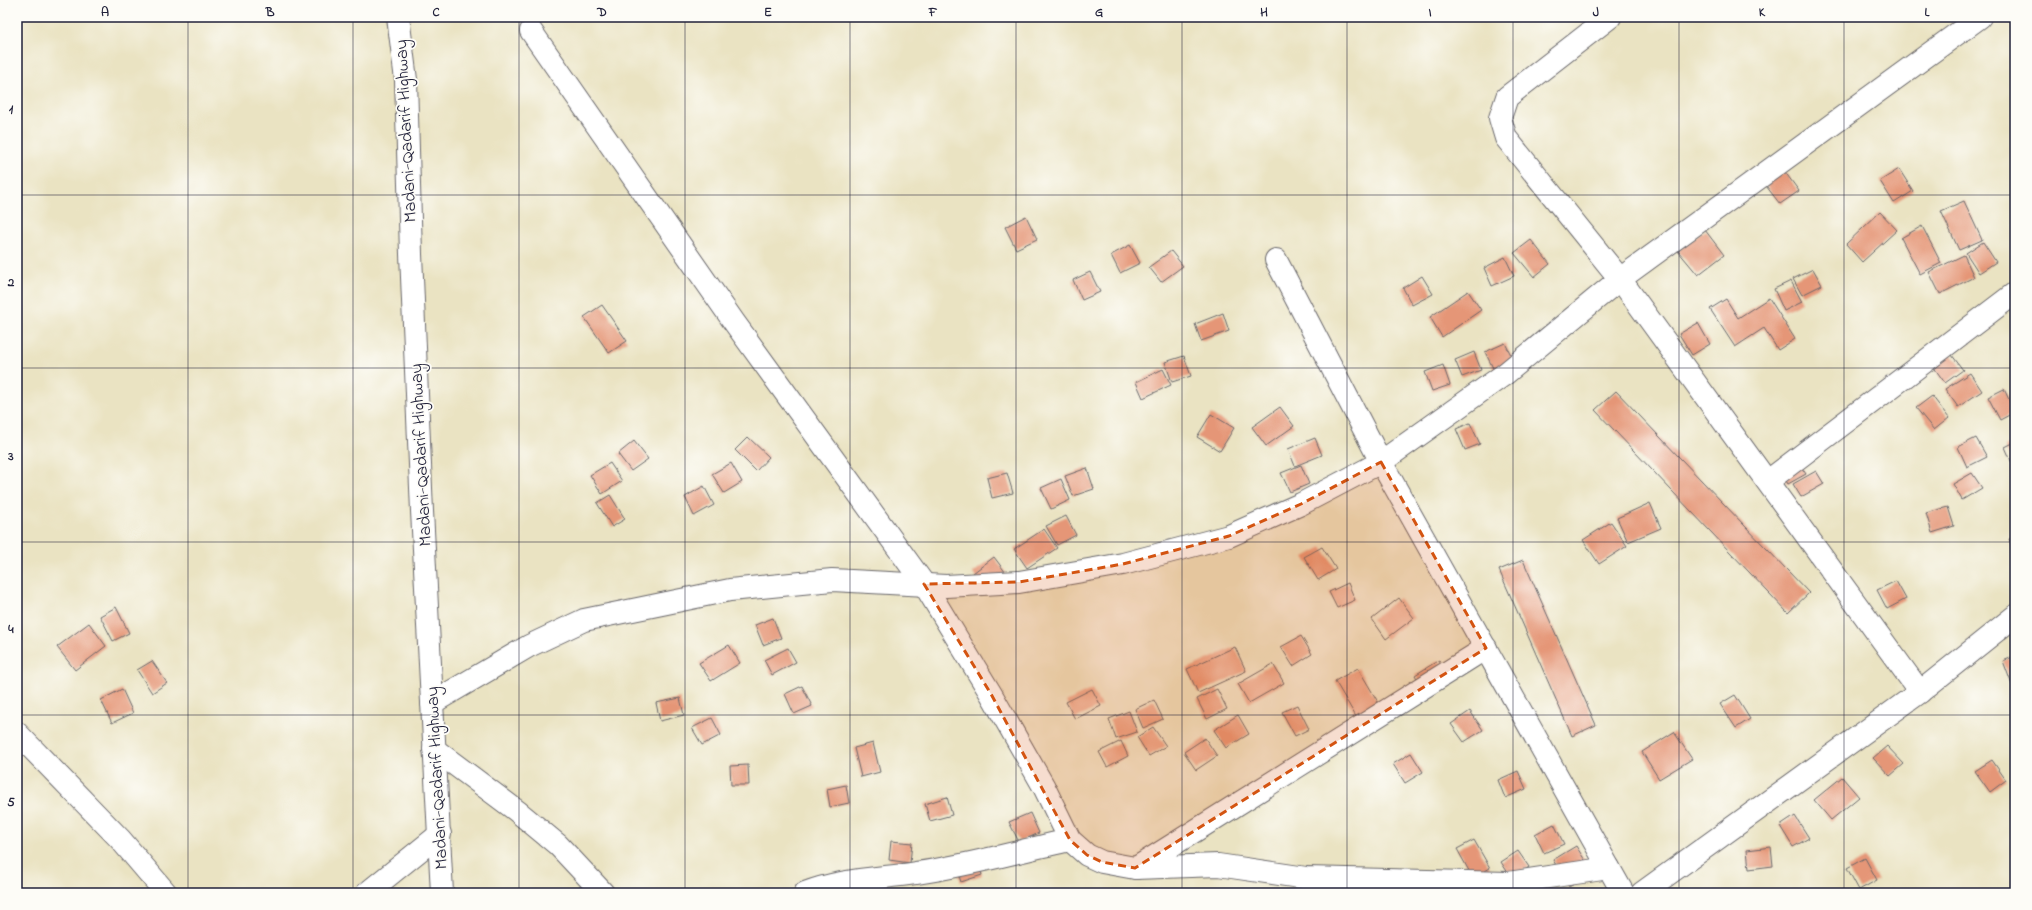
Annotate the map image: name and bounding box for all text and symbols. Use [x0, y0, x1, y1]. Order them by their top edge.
text: A [101, 3, 109, 22]
text: B [265, 3, 275, 22]
text: C [432, 3, 440, 22]
text: D [596, 3, 607, 22]
text: E [764, 3, 772, 22]
text: F [928, 3, 938, 22]
text: G [1095, 3, 1103, 22]
text: H [1260, 3, 1268, 22]
text: I [1428, 3, 1432, 22]
text: J [1593, 3, 1599, 22]
text: K [1759, 3, 1766, 22]
text: L [1925, 3, 1931, 22]
street label: Madani-Qadarif Highway [389, 39, 426, 223]
text: 1 [9, 100, 14, 119]
text: 2 [7, 273, 15, 292]
street label: Madani-Qadarif Highway [404, 363, 441, 547]
text: 3 [7, 447, 14, 466]
text: 4 [7, 620, 14, 639]
street label: Madani-Qadarif Highway [420, 686, 457, 870]
text: 5 [7, 793, 15, 812]

